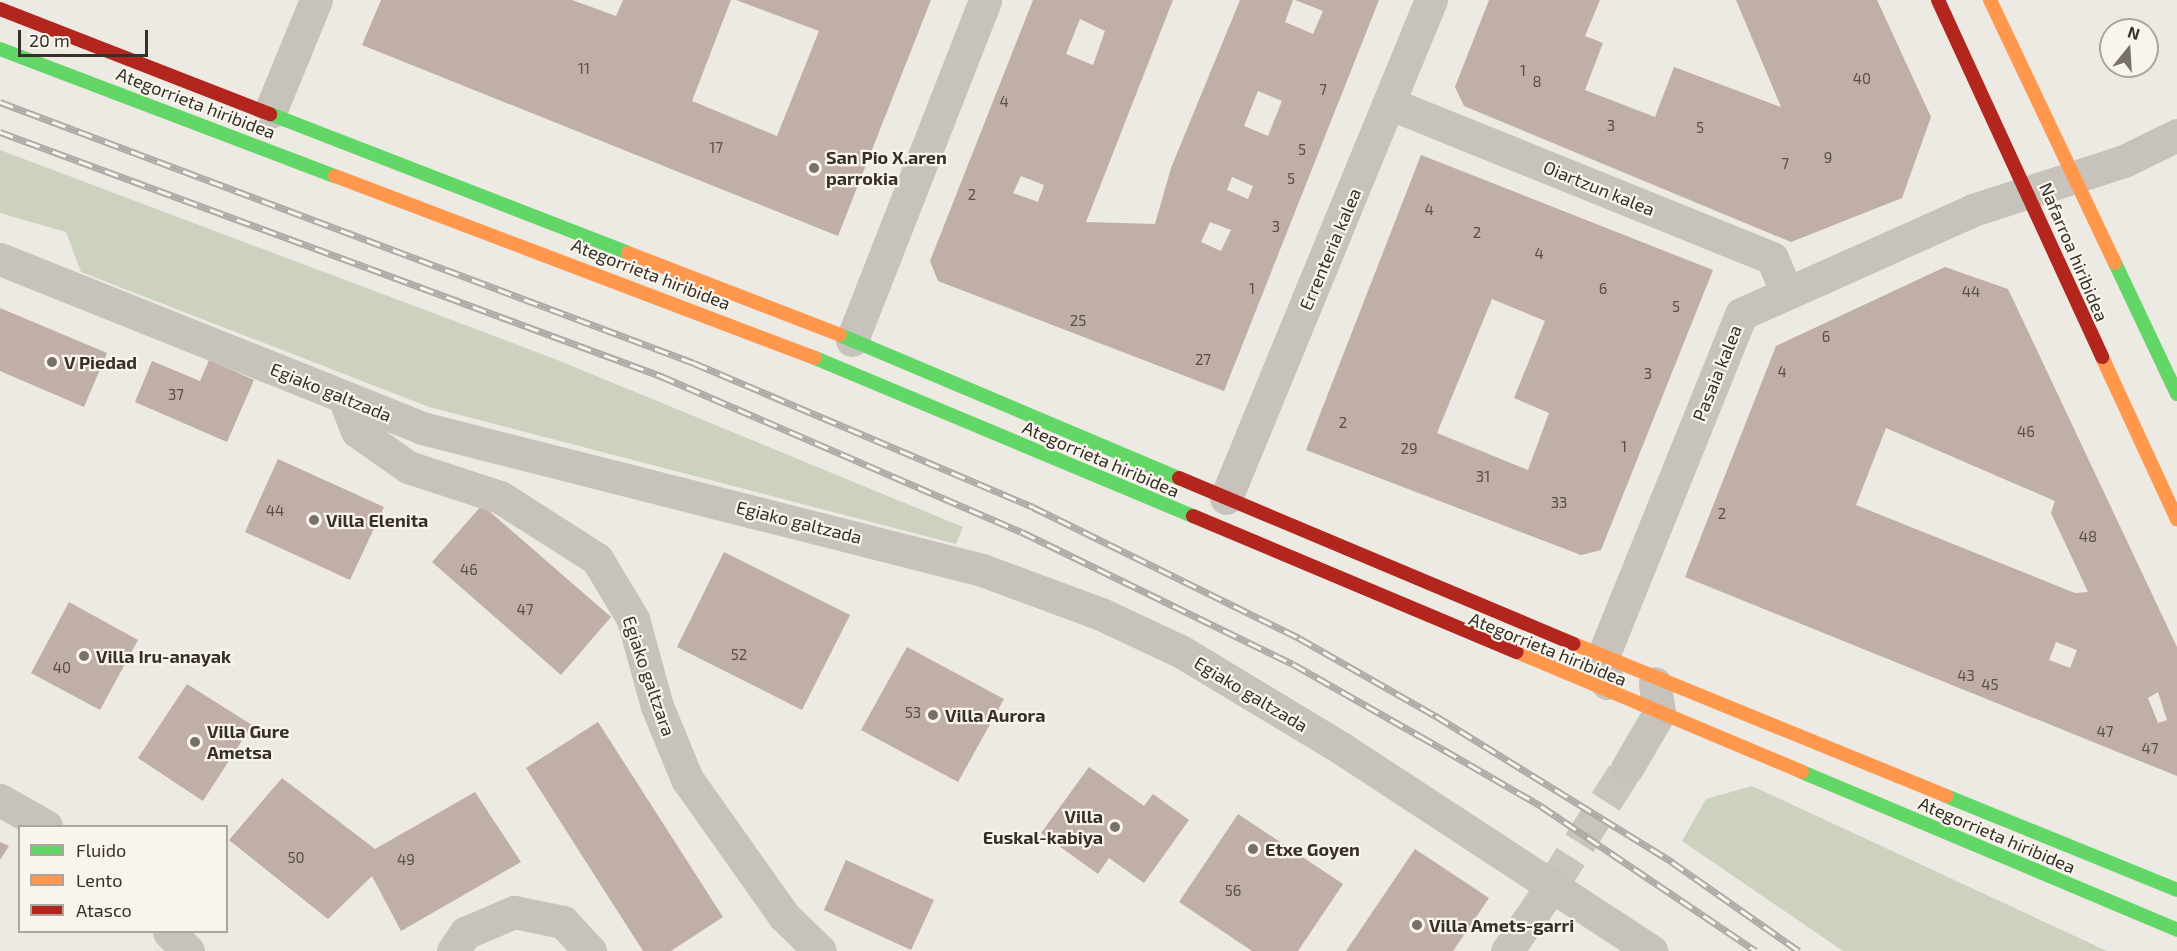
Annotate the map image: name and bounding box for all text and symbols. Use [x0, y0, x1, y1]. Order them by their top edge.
scale bar [21, 18, 152, 56]
north arrow [2099, 18, 2159, 78]
text: N [2126, 21, 2143, 43]
text: 20 m [29, 29, 70, 51]
house number: 11 [578, 60, 590, 78]
house number: 1 [1520, 62, 1526, 80]
street label: Ategorrieta hiribidea [114, 63, 278, 143]
house number: 40 [1853, 70, 1871, 88]
house number: 8 [1532, 73, 1542, 91]
house number: 7 [1319, 81, 1327, 99]
house number: 4 [999, 93, 1009, 111]
house number: 3 [1607, 117, 1615, 135]
house number: 5 [1696, 119, 1704, 137]
house number: 17 [709, 139, 723, 157]
house number: 5 [1298, 141, 1306, 159]
place label: San Pio X.aren parrokia [826, 147, 947, 190]
house number: 9 [1824, 149, 1832, 167]
house number: 7 [1781, 155, 1789, 173]
street label: Oiartzun kalea [1540, 156, 1658, 220]
marker: San Pio X.aren parrokia [807, 161, 821, 175]
house number: 5 [1287, 170, 1295, 188]
street label: Nafarroa hiribidea [2035, 179, 2113, 325]
street label: Errenteria kalea [1295, 185, 1365, 313]
house number: 2 [968, 186, 976, 204]
house number: 4 [1424, 201, 1434, 219]
house number: 3 [1272, 218, 1280, 236]
house number: 2 [1473, 224, 1481, 242]
street label: Ategorrieta hiribidea [569, 234, 733, 314]
house number: 4 [1534, 245, 1544, 263]
house number: 1 [1249, 280, 1255, 298]
house number: 6 [1599, 280, 1607, 298]
house number: 44 [1962, 283, 1980, 301]
house number: 5 [1672, 298, 1680, 316]
house number: 25 [1070, 312, 1086, 330]
street label: Pasaia kalea [1688, 322, 1746, 424]
house number: 6 [1822, 328, 1830, 346]
place label: V Piedad [64, 351, 137, 373]
house number: 27 [1195, 351, 1211, 369]
marker: V Piedad [45, 355, 59, 369]
street label: Egiako galtzada [267, 358, 395, 426]
house number: 4 [1777, 363, 1787, 381]
house number: 3 [1644, 365, 1652, 383]
house number: 37 [168, 386, 184, 404]
house number: 2 [1339, 414, 1347, 432]
street label: Ategorrieta hiribidea [1019, 416, 1183, 502]
house number: 46 [2017, 423, 2035, 441]
house number: 1 [1621, 438, 1627, 456]
house number: 29 [1400, 440, 1418, 458]
house number: 31 [1476, 468, 1490, 486]
house number: 33 [1551, 494, 1567, 512]
street label: Egiako galtzada [734, 496, 864, 548]
house number: 44 [266, 502, 284, 520]
house number: 2 [1718, 505, 1726, 523]
place label: Villa Elenita [326, 509, 428, 531]
marker: Villa Elenita [307, 513, 321, 527]
house number: 48 [2079, 528, 2097, 546]
house number: 46 [460, 561, 478, 579]
house number: 47 [517, 601, 533, 619]
street label: Ategorrieta hiribidea [1466, 607, 1630, 691]
street label: Egiako galtzara [618, 613, 680, 739]
place label: Villa Iru-anayak [96, 645, 231, 667]
house number: 52 [731, 646, 747, 664]
marker: Villa Iru-anayak [77, 649, 91, 663]
street label: Egiako galtzada [1190, 652, 1312, 736]
house number: 40 [53, 659, 71, 677]
house number: 43 [1957, 667, 1975, 685]
house number: 45 [1981, 676, 1999, 694]
house number: 53 [905, 704, 921, 722]
place label: Villa Aurora [945, 704, 1046, 726]
marker: Villa Aurora [926, 708, 940, 722]
place label: Villa Gure Ametsa [207, 721, 289, 764]
house number: 47 [2097, 723, 2113, 741]
marker: Villa Gure Ametsa [188, 735, 202, 749]
house number: 47 [2142, 740, 2158, 758]
street label: Ategorrieta hiribidea [1915, 792, 2079, 878]
place label: Villa Euskal-kabiya [983, 806, 1103, 848]
marker: Villa Euskal-kabiya [1108, 820, 1122, 834]
legend [18, 825, 228, 933]
place label: Etxe Goyen [1265, 838, 1360, 860]
text: Fluido [76, 839, 126, 861]
marker: Etxe Goyen [1246, 842, 1260, 856]
house number: 50 [287, 849, 305, 867]
house number: 49 [397, 851, 415, 869]
text: Lento [76, 869, 122, 891]
house number: 56 [1225, 882, 1241, 900]
text: Atasco [76, 899, 132, 921]
place label: Villa Amets-garri [1429, 914, 1575, 936]
marker: Villa Amets-garri [1410, 918, 1424, 932]

